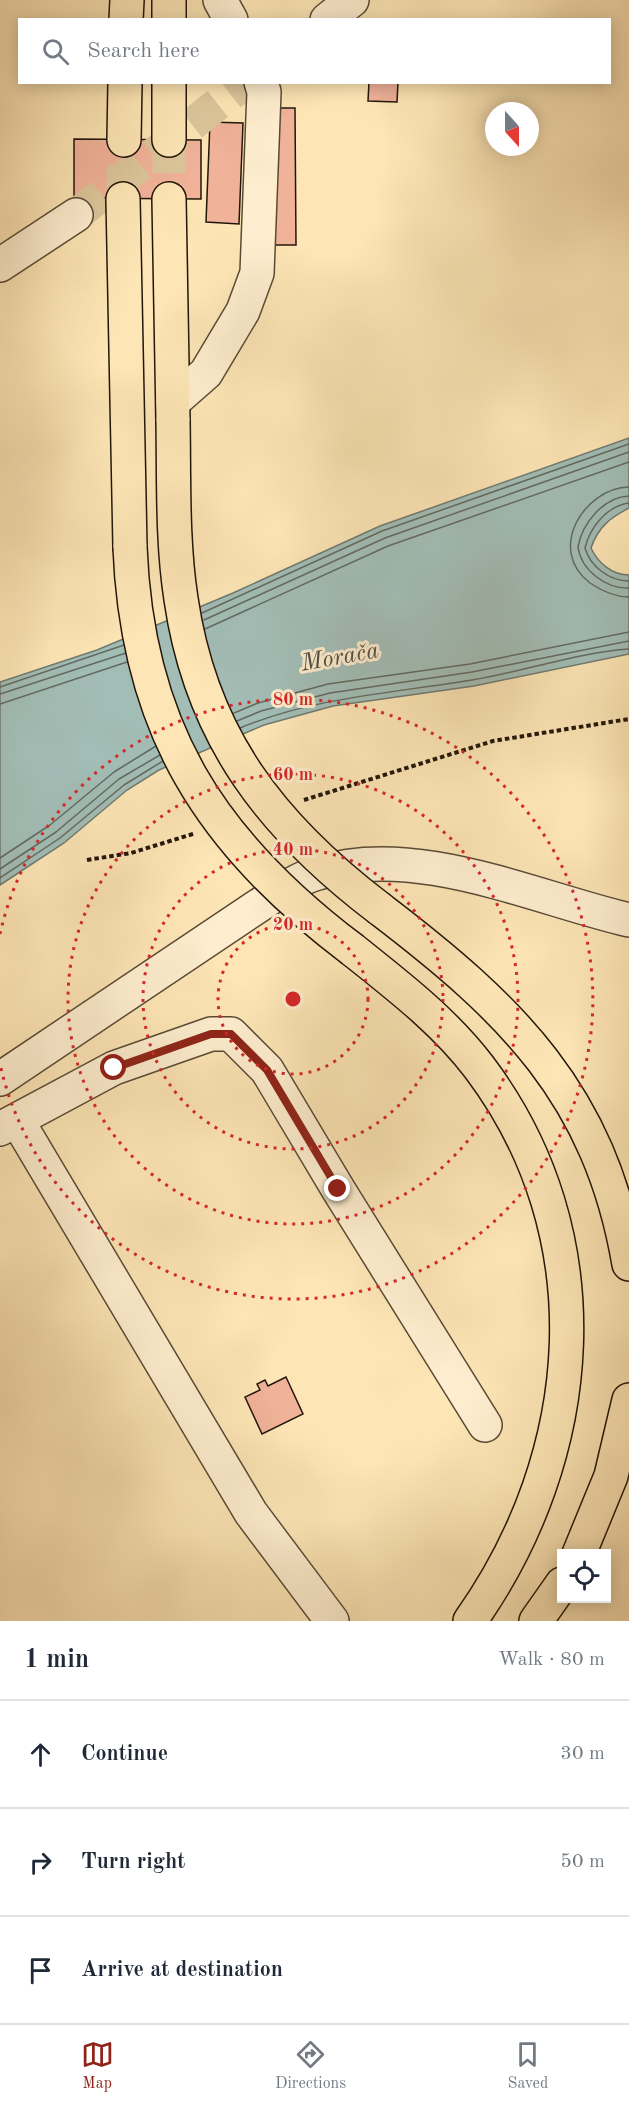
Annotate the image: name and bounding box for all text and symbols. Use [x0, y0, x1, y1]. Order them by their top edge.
search box [18, 18, 611, 84]
icon: search [39, 35, 72, 68]
text: Search here [87, 40, 200, 62]
north arrow [485, 102, 539, 156]
water label: Morača [298, 639, 381, 677]
text: 80 m [273, 691, 313, 709]
text: 60 m [273, 766, 313, 784]
text: 40 m [273, 841, 313, 859]
text: 20 m [273, 916, 313, 934]
centre of rings [283, 989, 303, 1009]
route start [100, 1054, 126, 1080]
route end [324, 1175, 350, 1201]
map controls [557, 1549, 611, 1603]
button: locate [557, 1549, 611, 1603]
text: 1 min [24, 1647, 89, 1673]
text: Walk · 80 m [498, 1650, 605, 1670]
icon: ahead [24, 1738, 57, 1771]
text: Continue [81, 1743, 168, 1765]
text: 30 m [560, 1744, 605, 1764]
icon: right [24, 1846, 57, 1879]
text: Turn right [81, 1851, 185, 1873]
text: 50 m [560, 1852, 605, 1872]
icon: arrive [24, 1954, 57, 1987]
text: Arrive at destination [81, 1959, 283, 1981]
tab: Map [81, 2038, 114, 2094]
tab: Directions [275, 2038, 346, 2094]
tab: Saved [508, 2038, 548, 2094]

